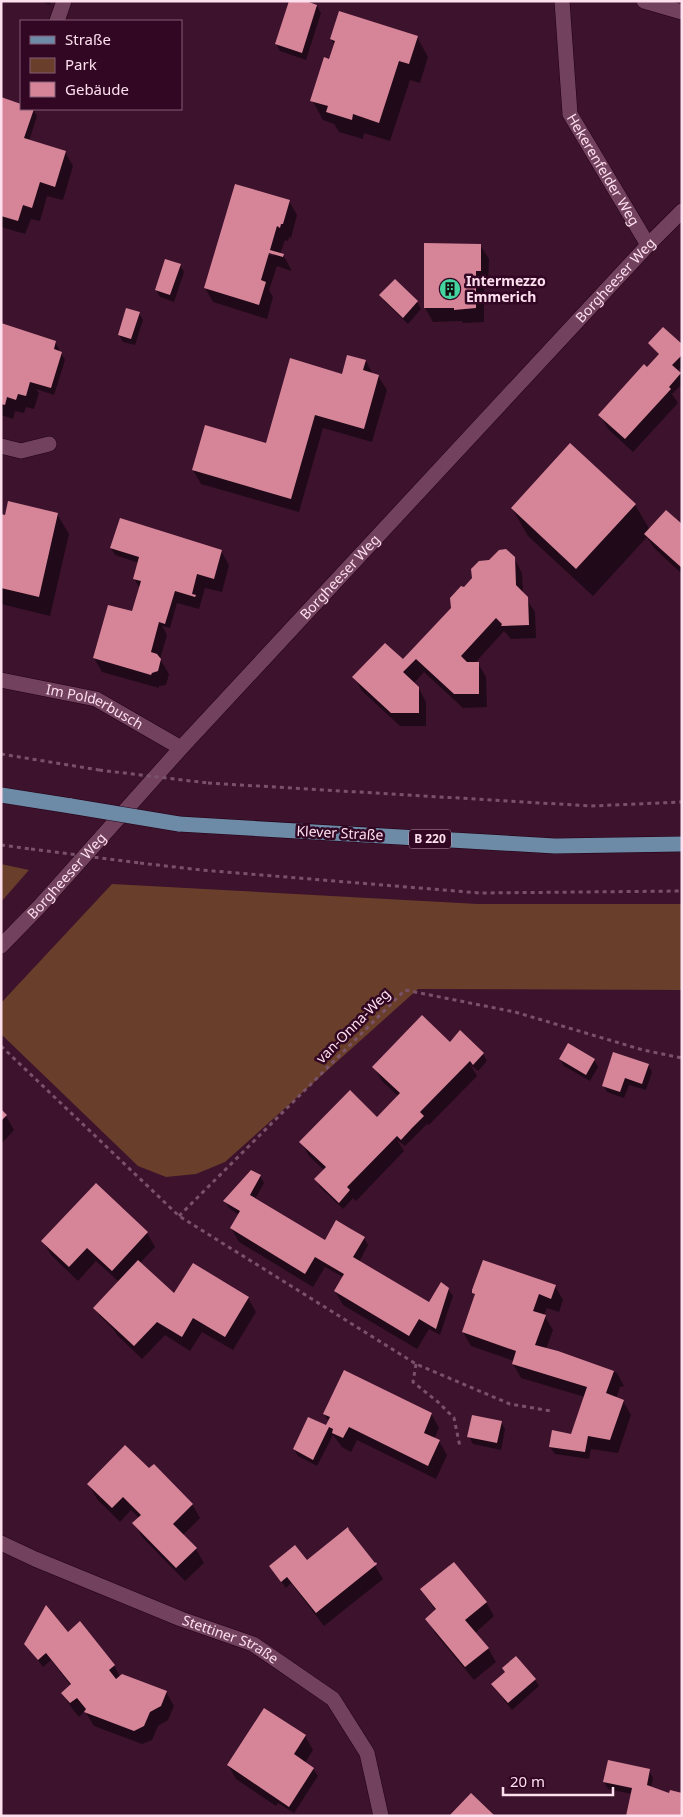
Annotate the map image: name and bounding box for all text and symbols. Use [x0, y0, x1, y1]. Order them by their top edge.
legend [20, 20, 182, 110]
text: Straße [65, 29, 111, 49]
text: Park [65, 54, 97, 74]
text: Gebäude [65, 79, 129, 99]
street label: Hekerenfelder Weg [563, 110, 644, 229]
street label: Borgheeser Weg [571, 233, 659, 326]
place label: Intermezzo Emmerich [466, 271, 546, 306]
building icon: Intermezzo Emmerich [438, 277, 462, 301]
street label: Borgheeser Weg [295, 530, 384, 623]
street label: Im Polderbusch [44, 679, 147, 733]
street label: Klever Straße [296, 821, 384, 844]
street label: Borgheeser Weg [23, 828, 110, 923]
road number: B 220 [409, 830, 451, 849]
street label: van-Onna-Weg [311, 984, 394, 1067]
street label: Stettiner Straße [180, 1610, 283, 1668]
scale bar [503, 1764, 613, 1796]
text: 20 m [510, 1771, 545, 1791]

